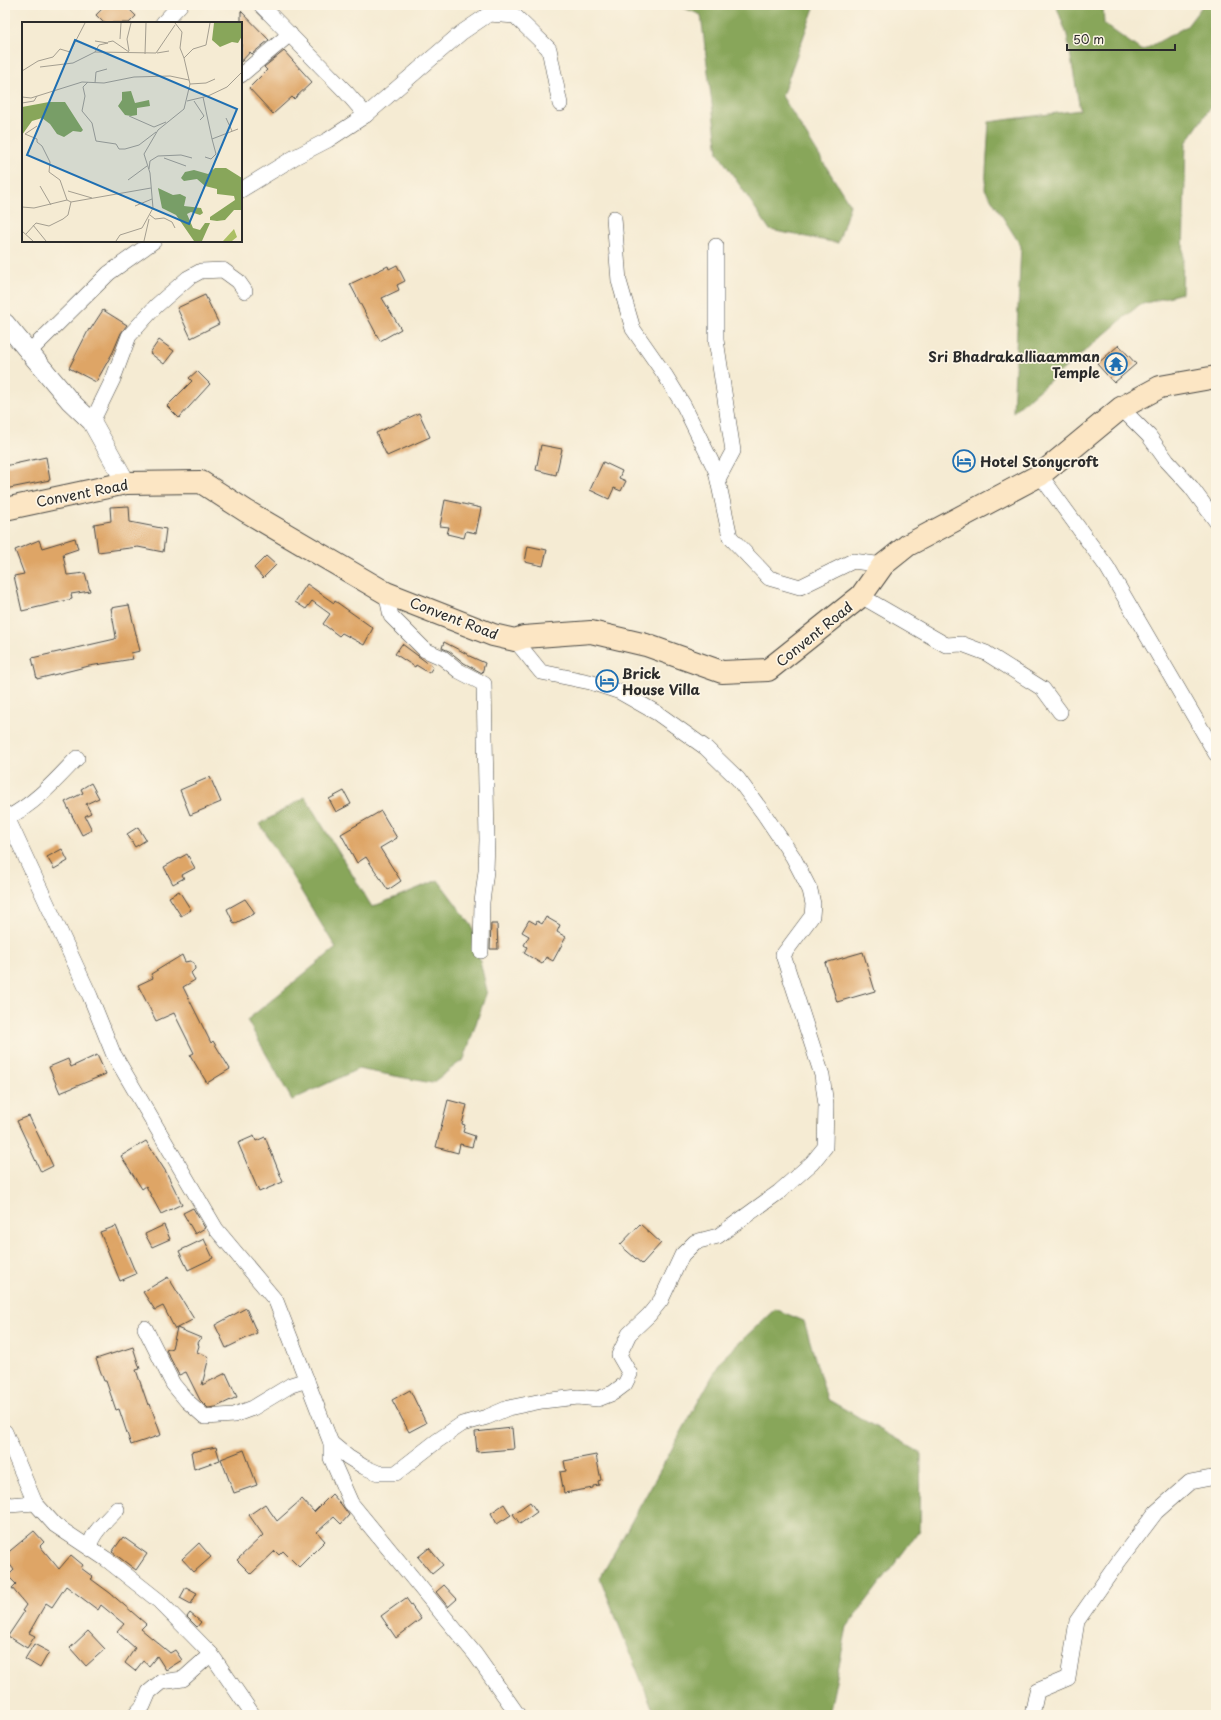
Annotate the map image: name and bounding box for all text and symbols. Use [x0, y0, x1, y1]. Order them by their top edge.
inset map [22, 22, 242, 242]
scale bar [1067, 26, 1175, 52]
text: 50 m [1073, 30, 1104, 48]
place label: Sri Bhadrakalliaamman Temple [928, 346, 1100, 383]
temple icon: Sri Bhadrakalliaamman Temple [1103, 351, 1129, 377]
hotel icon: Hotel Stonycroft [951, 448, 977, 474]
place label: Hotel Stonycroft [980, 451, 1099, 472]
street label: Convent Road [34, 474, 130, 512]
street label: Convent Road [407, 591, 501, 645]
street label: Convent Road [771, 596, 857, 672]
place label: Brick House Villa [622, 663, 700, 700]
hotel icon: Brick House Villa [594, 668, 620, 694]

